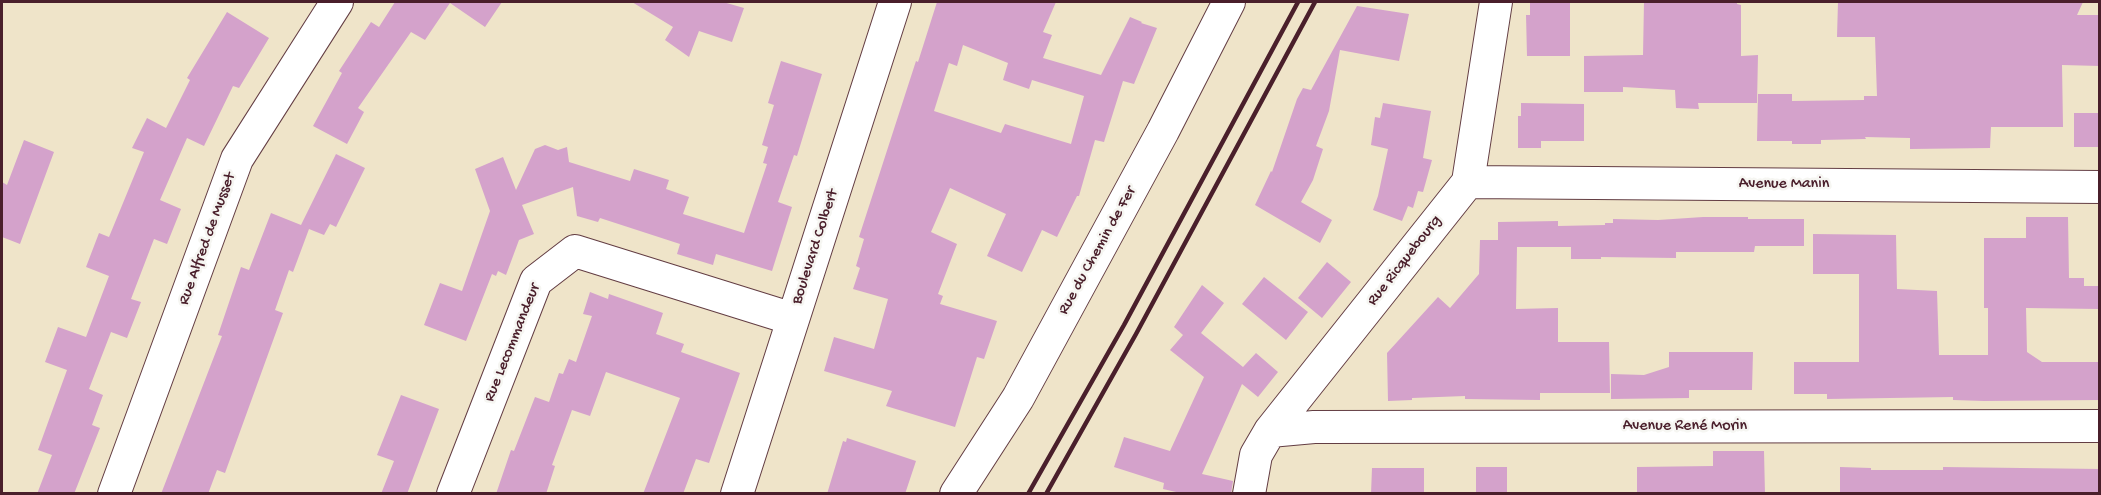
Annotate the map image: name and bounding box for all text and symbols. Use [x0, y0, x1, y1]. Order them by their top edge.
street label: Rue Alfred de Musset [175, 170, 241, 308]
street label: Avenue Manin [1739, 175, 1829, 195]
street label: Rue du Chemin de Fer [1055, 183, 1141, 319]
street label: Boulevard Colbert [788, 187, 844, 307]
street label: Rue Ricquebourg [1364, 212, 1446, 310]
street label: Rue Lecommandeur [481, 281, 545, 405]
street label: Avenue René Morin [1623, 417, 1747, 437]

